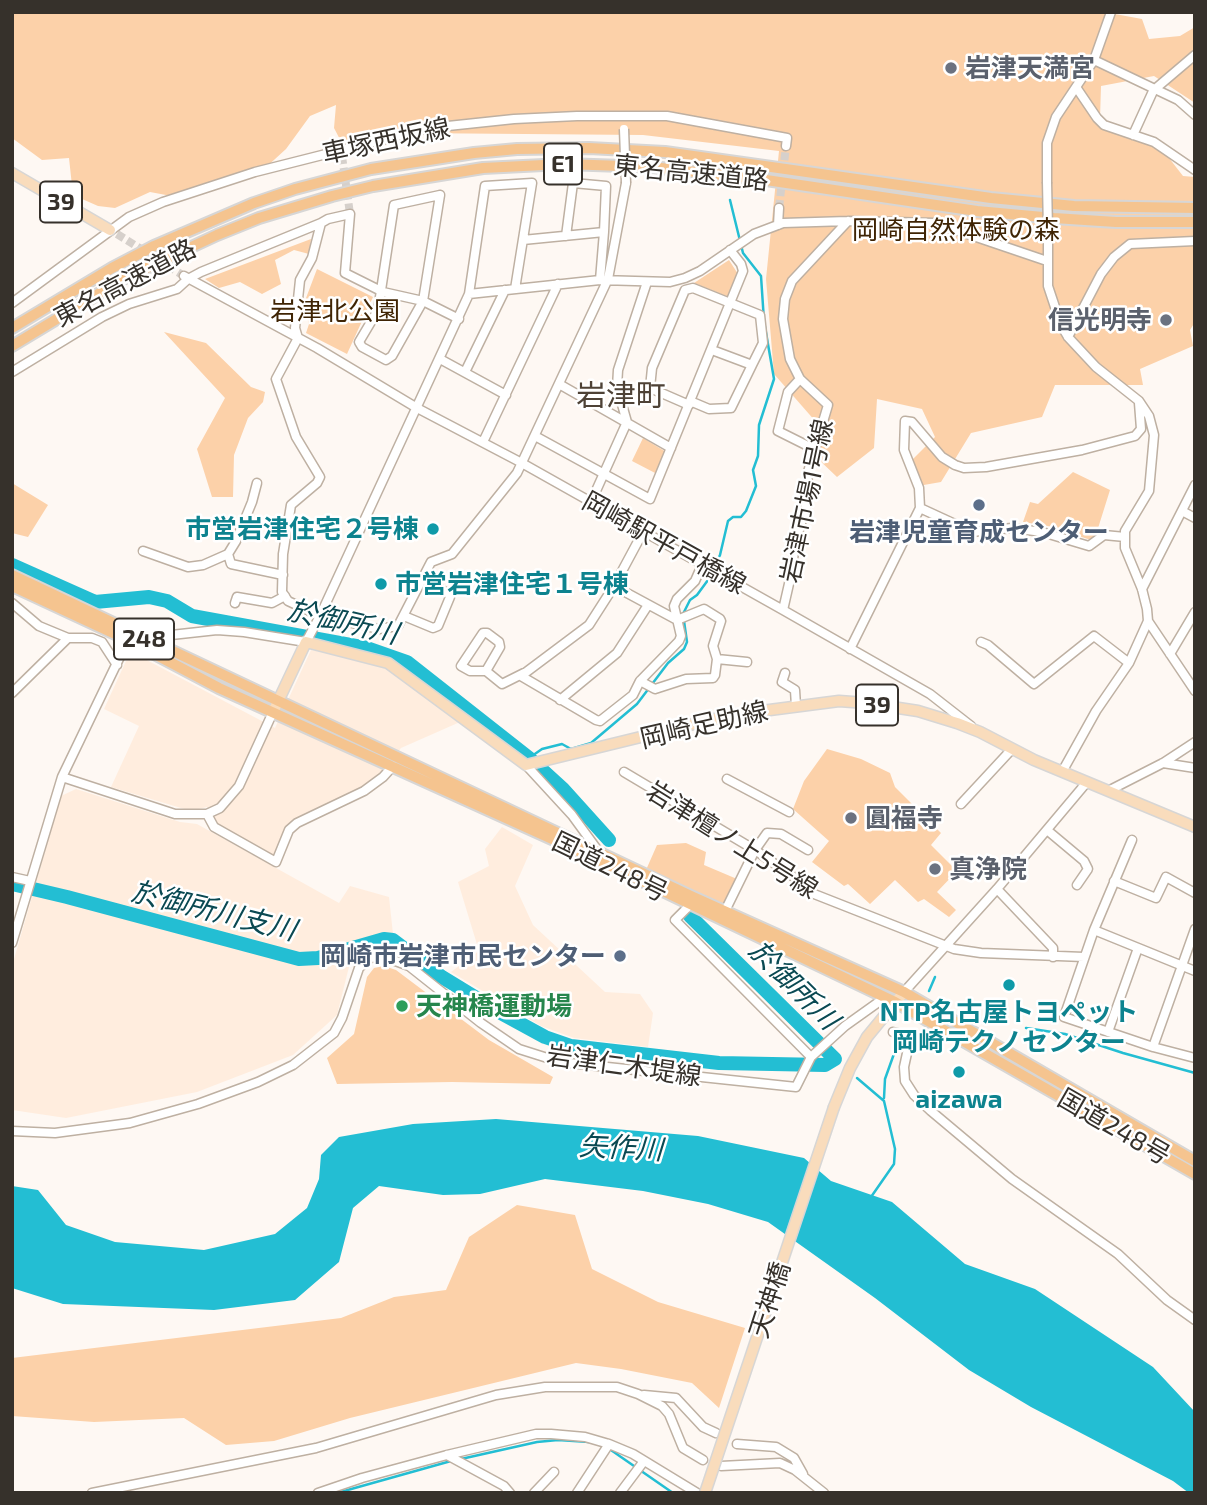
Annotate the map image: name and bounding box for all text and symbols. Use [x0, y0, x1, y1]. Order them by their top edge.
place label: 岩津天満宮 [965, 52, 1095, 84]
marker: 岩津天満宮 [943, 60, 959, 76]
street label: 車塚西坂線 [319, 112, 453, 170]
road number: E1 [544, 144, 582, 184]
street label: 東名高速道路 [612, 149, 770, 197]
road number: 39 [40, 182, 82, 222]
park label: 岡崎自然体験の森 [852, 214, 1060, 246]
street label: 東名高速道路 [49, 233, 201, 333]
park label: 岩津北公園 [270, 295, 400, 327]
place label: 信光明寺 [1048, 304, 1152, 336]
marker: 信光明寺 [1158, 312, 1174, 328]
district label: 岩津町 [576, 378, 666, 414]
street label: 岩津市場1号線 [774, 416, 840, 586]
street label: 岡崎駅平戸橋線 [577, 485, 751, 601]
marker: 岩津児童育成センター [971, 497, 987, 513]
place label: 市営岩津住宅２号棟 [185, 513, 419, 545]
place label: 岩津児童育成センター [849, 516, 1109, 548]
marker: 市営岩津住宅２号棟 [425, 521, 441, 537]
place label: 市営岩津住宅１号棟 [395, 568, 629, 600]
marker: 市営岩津住宅１号棟 [373, 576, 389, 592]
water label: 於御所川 [285, 593, 401, 651]
road number: 248 [114, 618, 174, 660]
road number: 39 [856, 684, 898, 726]
street label: 岡崎足助線 [637, 695, 771, 755]
street label: 岩津檀ノ上5号線 [641, 775, 823, 905]
place label: 圓福寺 [865, 802, 943, 834]
marker: 圓福寺 [843, 810, 859, 826]
street label: 国道248号 [547, 826, 673, 908]
place label: 真浄院 [949, 853, 1027, 885]
marker: 真浄院 [927, 861, 943, 877]
water label: 於御所川支川 [128, 874, 300, 948]
water label: 於御所川 [743, 934, 845, 1036]
place label: 岡崎市岩津市民センター [320, 940, 606, 972]
marker: 岡崎市岩津市民センター [612, 948, 628, 964]
marker: NTP名古屋トヨペット 岡崎テクノセンター [1001, 977, 1017, 993]
place label: 天神橋運動場 [416, 990, 572, 1022]
place label: NTP名古屋トヨペット 岡崎テクノセンター [880, 996, 1138, 1058]
marker: 天神橋運動場 [394, 998, 410, 1014]
street label: 岩津仁木堤線 [545, 1040, 703, 1092]
marker: aizawa [951, 1064, 967, 1080]
street label: 国道248号 [1052, 1082, 1176, 1172]
place label: aizawa [915, 1083, 1003, 1115]
water label: 矢作川 [578, 1129, 664, 1167]
street label: 天神橋 [743, 1258, 797, 1342]

